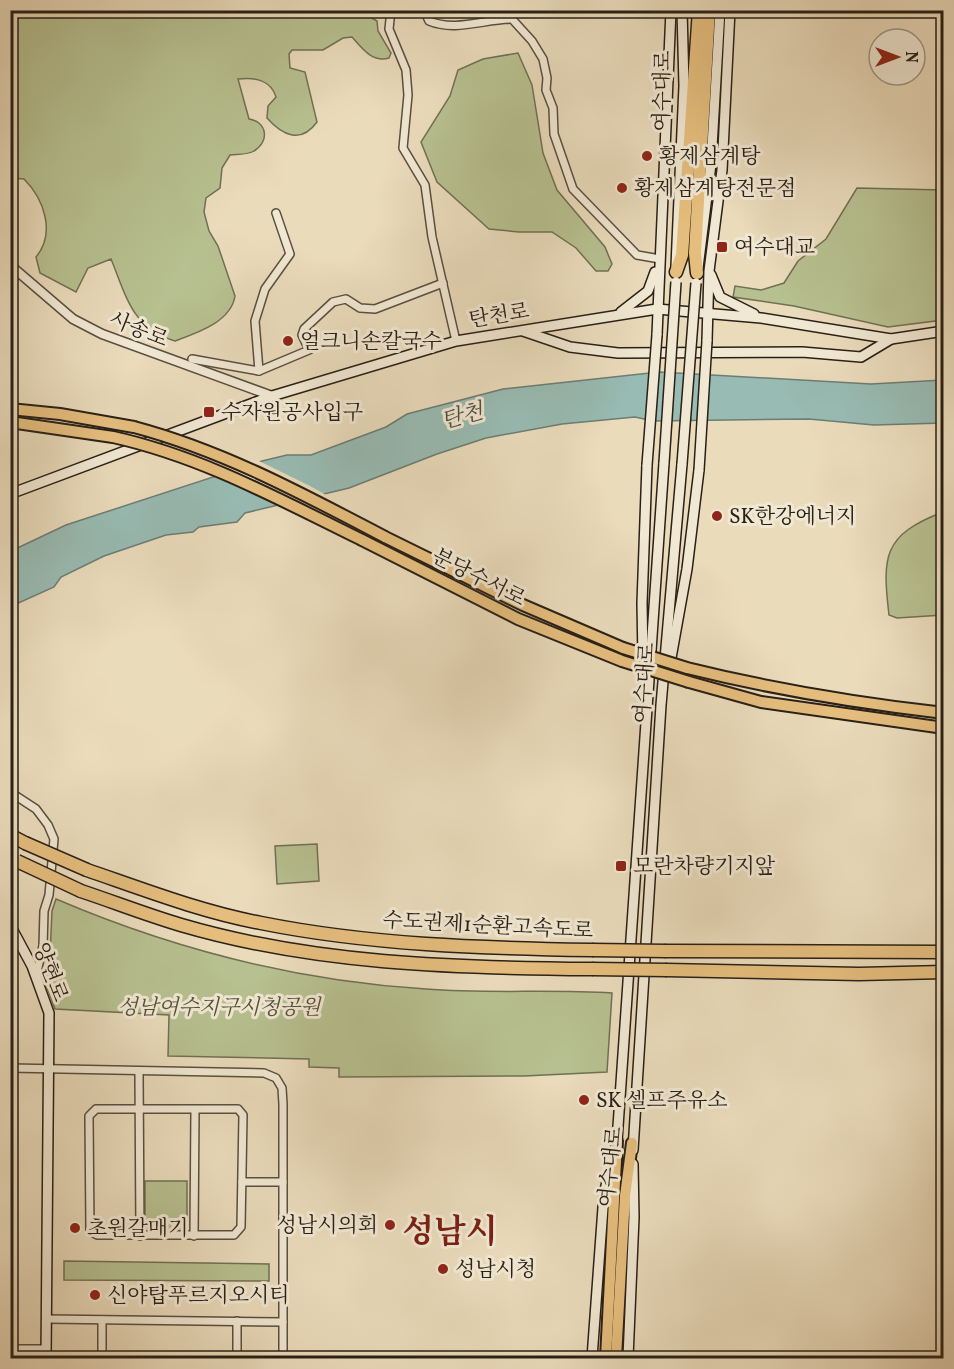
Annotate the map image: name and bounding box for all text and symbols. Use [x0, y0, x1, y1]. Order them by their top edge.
north arrow [867, 27, 927, 87]
street label: 여수대로 [648, 50, 679, 132]
text: N [899, 51, 921, 63]
place label: 황제삼계탕 [659, 143, 761, 172]
marker: 황제삼계탕 [640, 149, 654, 163]
place label: 황제삼계탕전문점 [634, 175, 796, 204]
marker: 황제삼계탕전문점 [615, 181, 629, 195]
place label: 여수대교 [734, 234, 815, 263]
marker: 여수대교 [715, 240, 729, 254]
street label: 탄천로 [467, 297, 532, 336]
street label: 사송로 [105, 306, 172, 355]
place label: 얼크니손칼국수 [300, 328, 442, 357]
marker: 얼크니손칼국수 [281, 334, 295, 348]
water label: 탄천 [438, 396, 489, 438]
place label: 수자원공사입구 [221, 399, 363, 428]
marker: 수자원공사입구 [202, 405, 216, 419]
place label: SK한강에너지 [729, 503, 856, 532]
marker: SK한강에너지 [710, 509, 724, 523]
street label: 분당수서로 [427, 542, 530, 614]
street label: 여수대로 [628, 642, 663, 725]
place label: 모란차량기지앞 [633, 853, 776, 882]
marker: 모란차량기지앞 [614, 859, 628, 873]
street label: 수도권제1순환고속도로 [382, 906, 594, 946]
street label: 양현로 [25, 939, 74, 1006]
park label: 성남여수지구시청공원 [118, 994, 322, 1023]
place label: SK 셀프주유소 [596, 1087, 727, 1116]
marker: SK 셀프주유소 [577, 1093, 591, 1107]
street label: 여수대로 [593, 1125, 630, 1209]
district label: 성남시 [402, 1211, 498, 1257]
place label: 성남시의회 [277, 1212, 378, 1241]
place label: 초원갈매기 [87, 1215, 188, 1244]
marker: 성남시의회 [383, 1218, 397, 1232]
marker: 초원갈매기 [68, 1221, 82, 1235]
place label: 성남시청 [455, 1256, 536, 1285]
marker: 성남시청 [436, 1262, 450, 1276]
place label: 신야탑푸르지오시티 [107, 1282, 290, 1311]
marker: 신야탑푸르지오시티 [88, 1288, 102, 1302]

